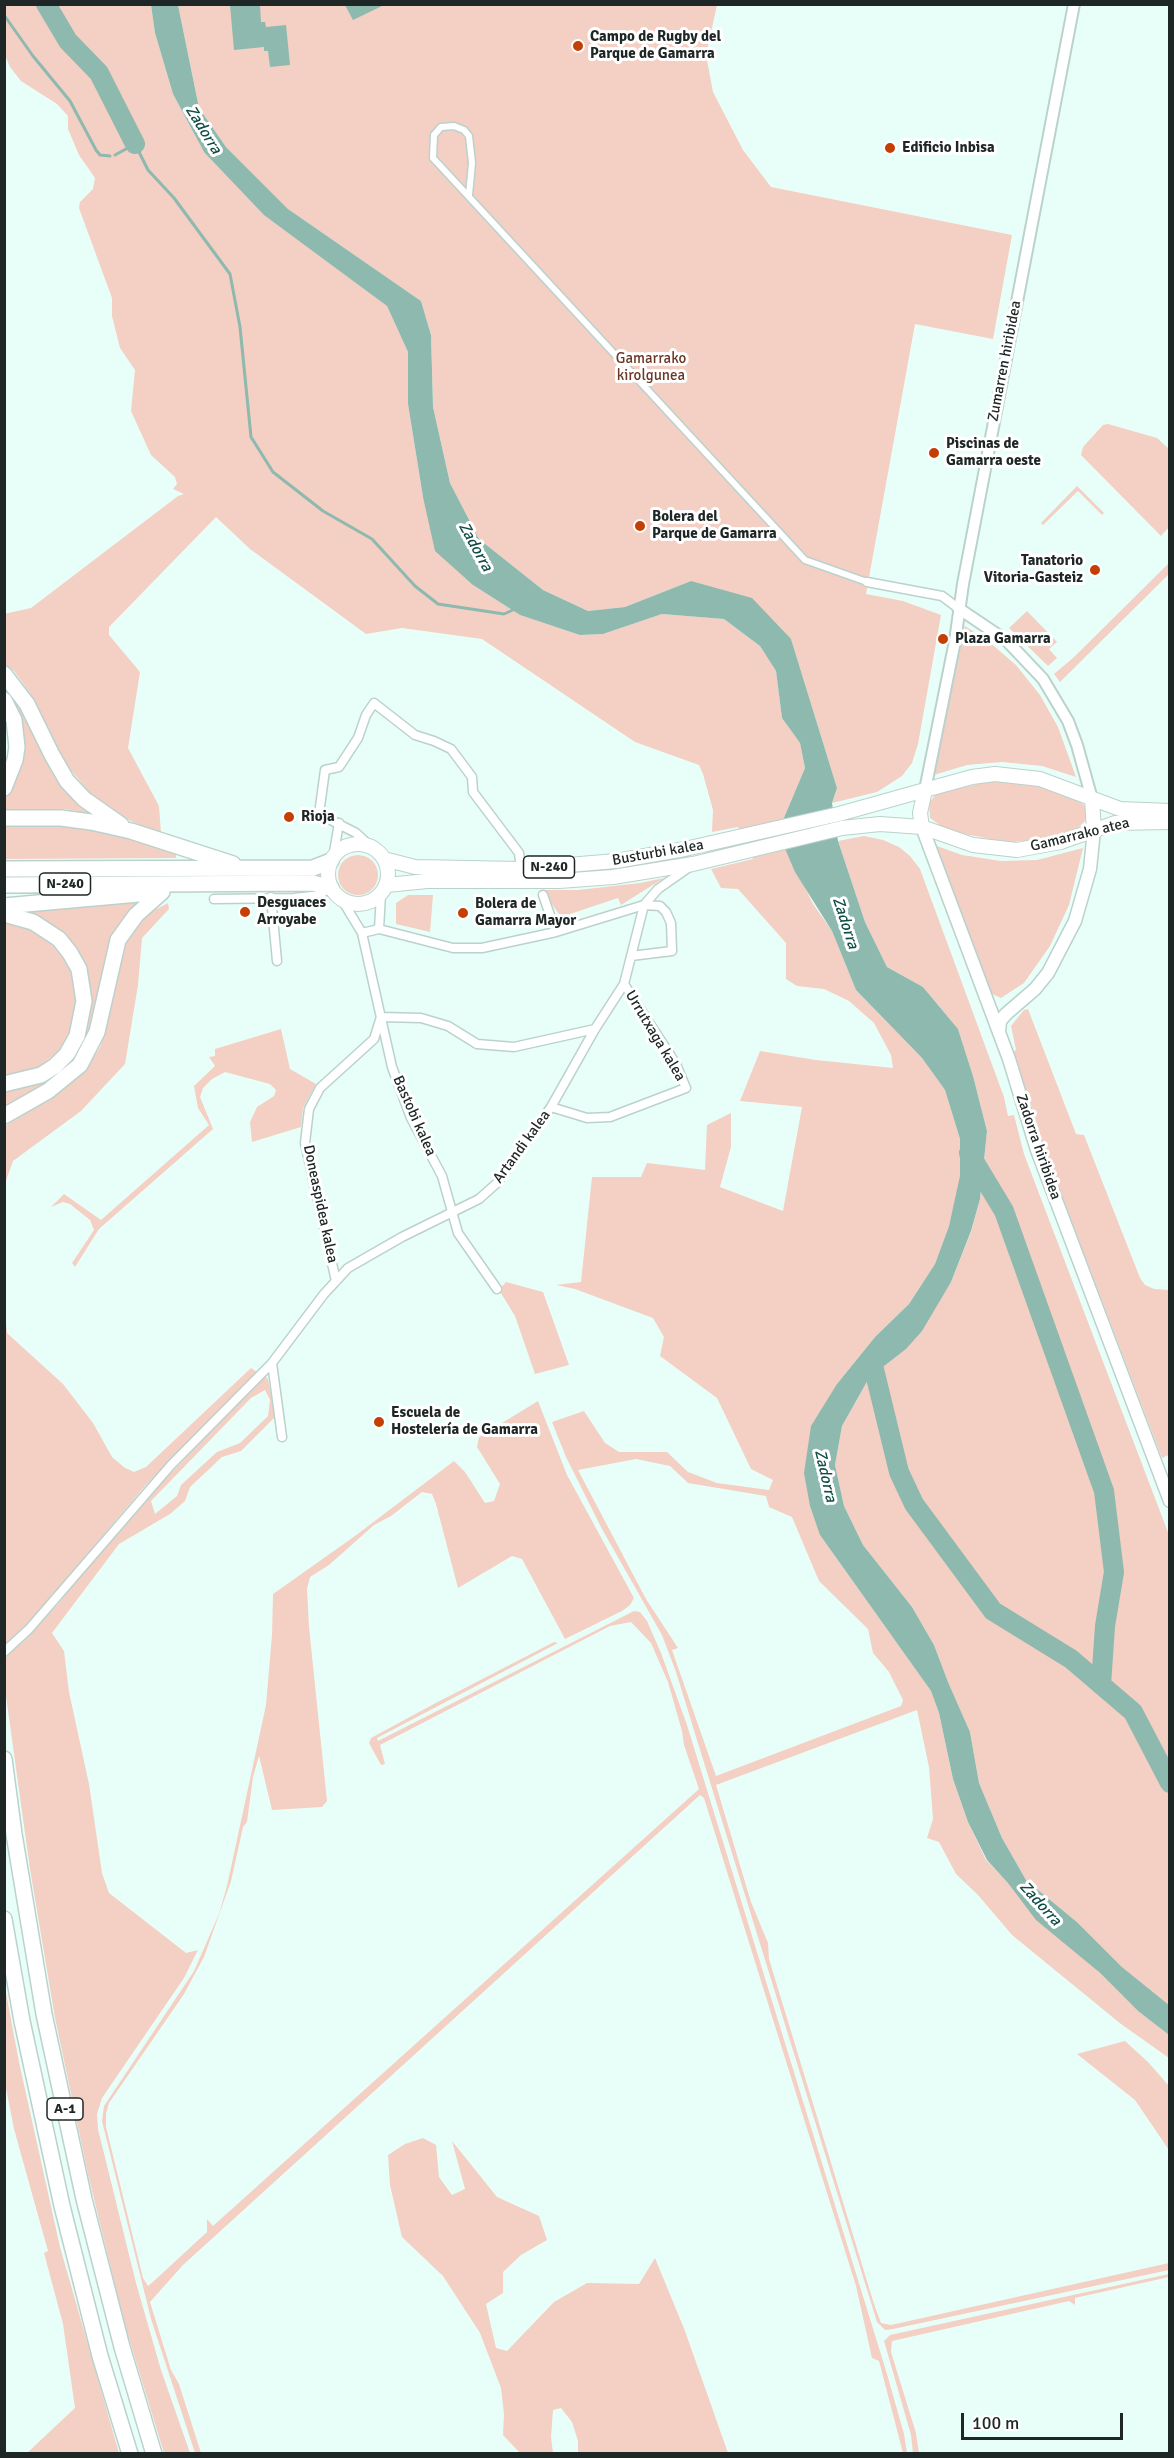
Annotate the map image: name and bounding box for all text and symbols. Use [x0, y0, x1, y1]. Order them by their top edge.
place label: Campo de Rugby del Parque de Gamarra [590, 28, 721, 63]
marker: Campo de Rugby del Parque de Gamarra [571, 39, 585, 53]
water label: Zadorra [181, 102, 225, 158]
place label: Edificio Inbisa [902, 139, 995, 157]
marker: Edificio Inbisa [883, 141, 897, 155]
street label: Zumarren hiribidea [984, 299, 1026, 423]
park label: Gamarrako kirolgunea [616, 350, 686, 385]
place label: Piscinas de Gamarra oeste [946, 435, 1041, 470]
marker: Piscinas de Gamarra oeste [927, 446, 941, 460]
place label: Bolera del Parque de Gamarra [652, 508, 777, 543]
water label: Zadorra [454, 519, 496, 575]
marker: Bolera del Parque de Gamarra [633, 519, 647, 533]
place label: Tanatorio Vitoria-Gasteiz [984, 552, 1083, 587]
marker: Tanatorio Vitoria-Gasteiz [1088, 563, 1102, 577]
place label: Plaza Gamarra [955, 630, 1051, 648]
marker: Plaza Gamarra [936, 632, 950, 646]
place label: Rioja [301, 808, 335, 826]
marker: Rioja [282, 810, 296, 824]
street label: Gamarrako atea [1029, 814, 1131, 856]
street label: Busturbi kalea [611, 836, 705, 870]
road number: N-240 [524, 856, 574, 878]
road number: N-240 [40, 873, 90, 895]
place label: Desguaces Arroyabe [257, 894, 326, 929]
place label: Bolera de Gamarra Mayor [475, 895, 576, 930]
water label: Zadorra [828, 895, 862, 951]
marker: Desguaces Arroyabe [238, 905, 252, 919]
marker: Bolera de Gamarra Mayor [456, 906, 470, 920]
street label: Urrutxaga kalea [621, 987, 689, 1085]
street label: Bastobi kalea [388, 1073, 440, 1159]
street label: Zadorra hiribidea [1012, 1092, 1064, 1202]
street label: Artandi kalea [490, 1107, 554, 1187]
street label: Doneaspidea kalea [299, 1143, 341, 1265]
place label: Escuela de Hostelería de Gamarra [391, 1404, 538, 1439]
marker: Escuela de Hostelería de Gamarra [372, 1415, 386, 1429]
water label: Zadorra [810, 1448, 840, 1504]
water label: Zadorra [1015, 1878, 1065, 1930]
road number: A-1 [47, 2098, 83, 2120]
scale bar [964, 2401, 1126, 2439]
text: 100 m [972, 2412, 1019, 2434]

